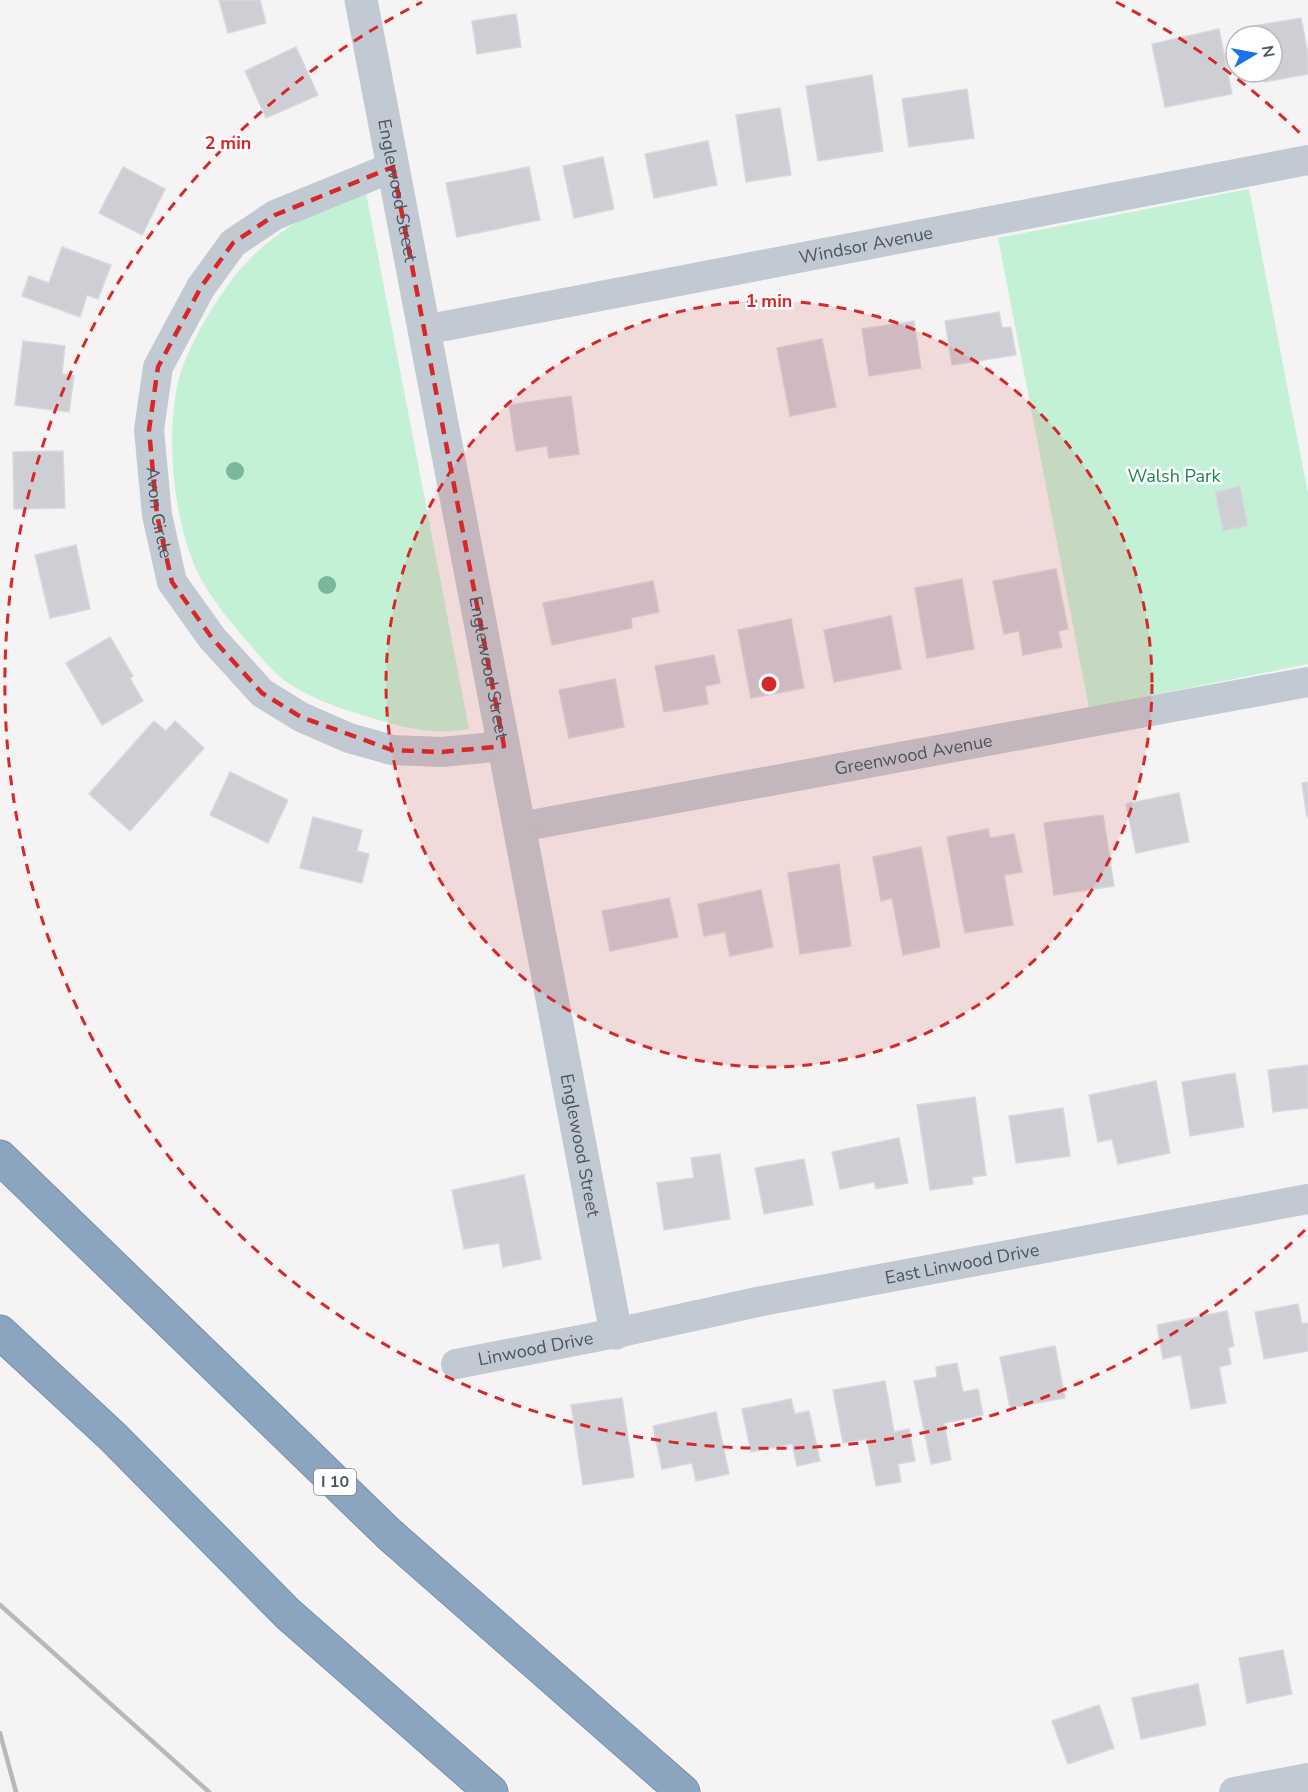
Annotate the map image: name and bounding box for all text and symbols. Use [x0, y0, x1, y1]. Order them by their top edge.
north arrow [1224, 24, 1284, 84]
text: N [1256, 44, 1280, 59]
street label: Englewood Street [372, 117, 423, 265]
text: 2 min [205, 131, 251, 155]
street label: Windsor Avenue [797, 220, 935, 270]
text: 1 min [746, 289, 792, 313]
park label: Walsh Park [1127, 464, 1222, 488]
street label: Avon Circle [141, 466, 178, 561]
street label: Englewood Street [463, 594, 514, 742]
centre of rings [759, 674, 779, 694]
street label: Greenwood Avenue [832, 728, 994, 781]
street label: Englewood Street [555, 1072, 606, 1220]
street label: East Linwood Drive [883, 1237, 1041, 1290]
street label: Linwood Drive [476, 1326, 595, 1372]
road number: I 10 [314, 1469, 356, 1495]

